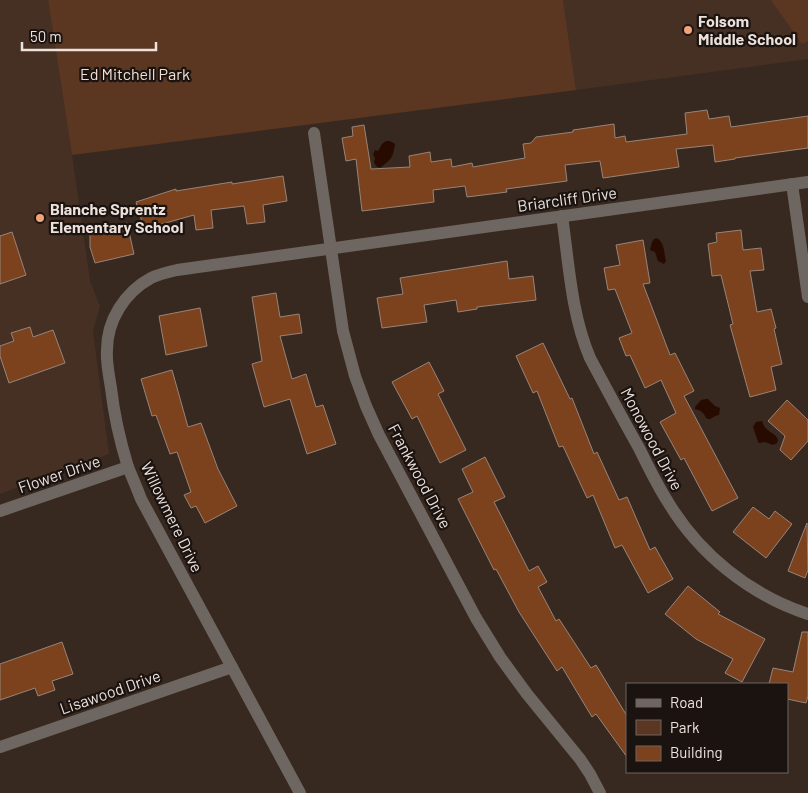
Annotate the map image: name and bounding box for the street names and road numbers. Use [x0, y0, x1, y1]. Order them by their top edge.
street label: Briarcliff Drive [516, 182, 618, 215]
street label: Monowood Drive [617, 384, 687, 493]
street label: Frankwood Drive [385, 420, 456, 531]
street label: Flower Drive [15, 451, 102, 496]
street label: Willowmere Drive [138, 459, 207, 575]
street label: Lisawood Drive [57, 665, 163, 718]

